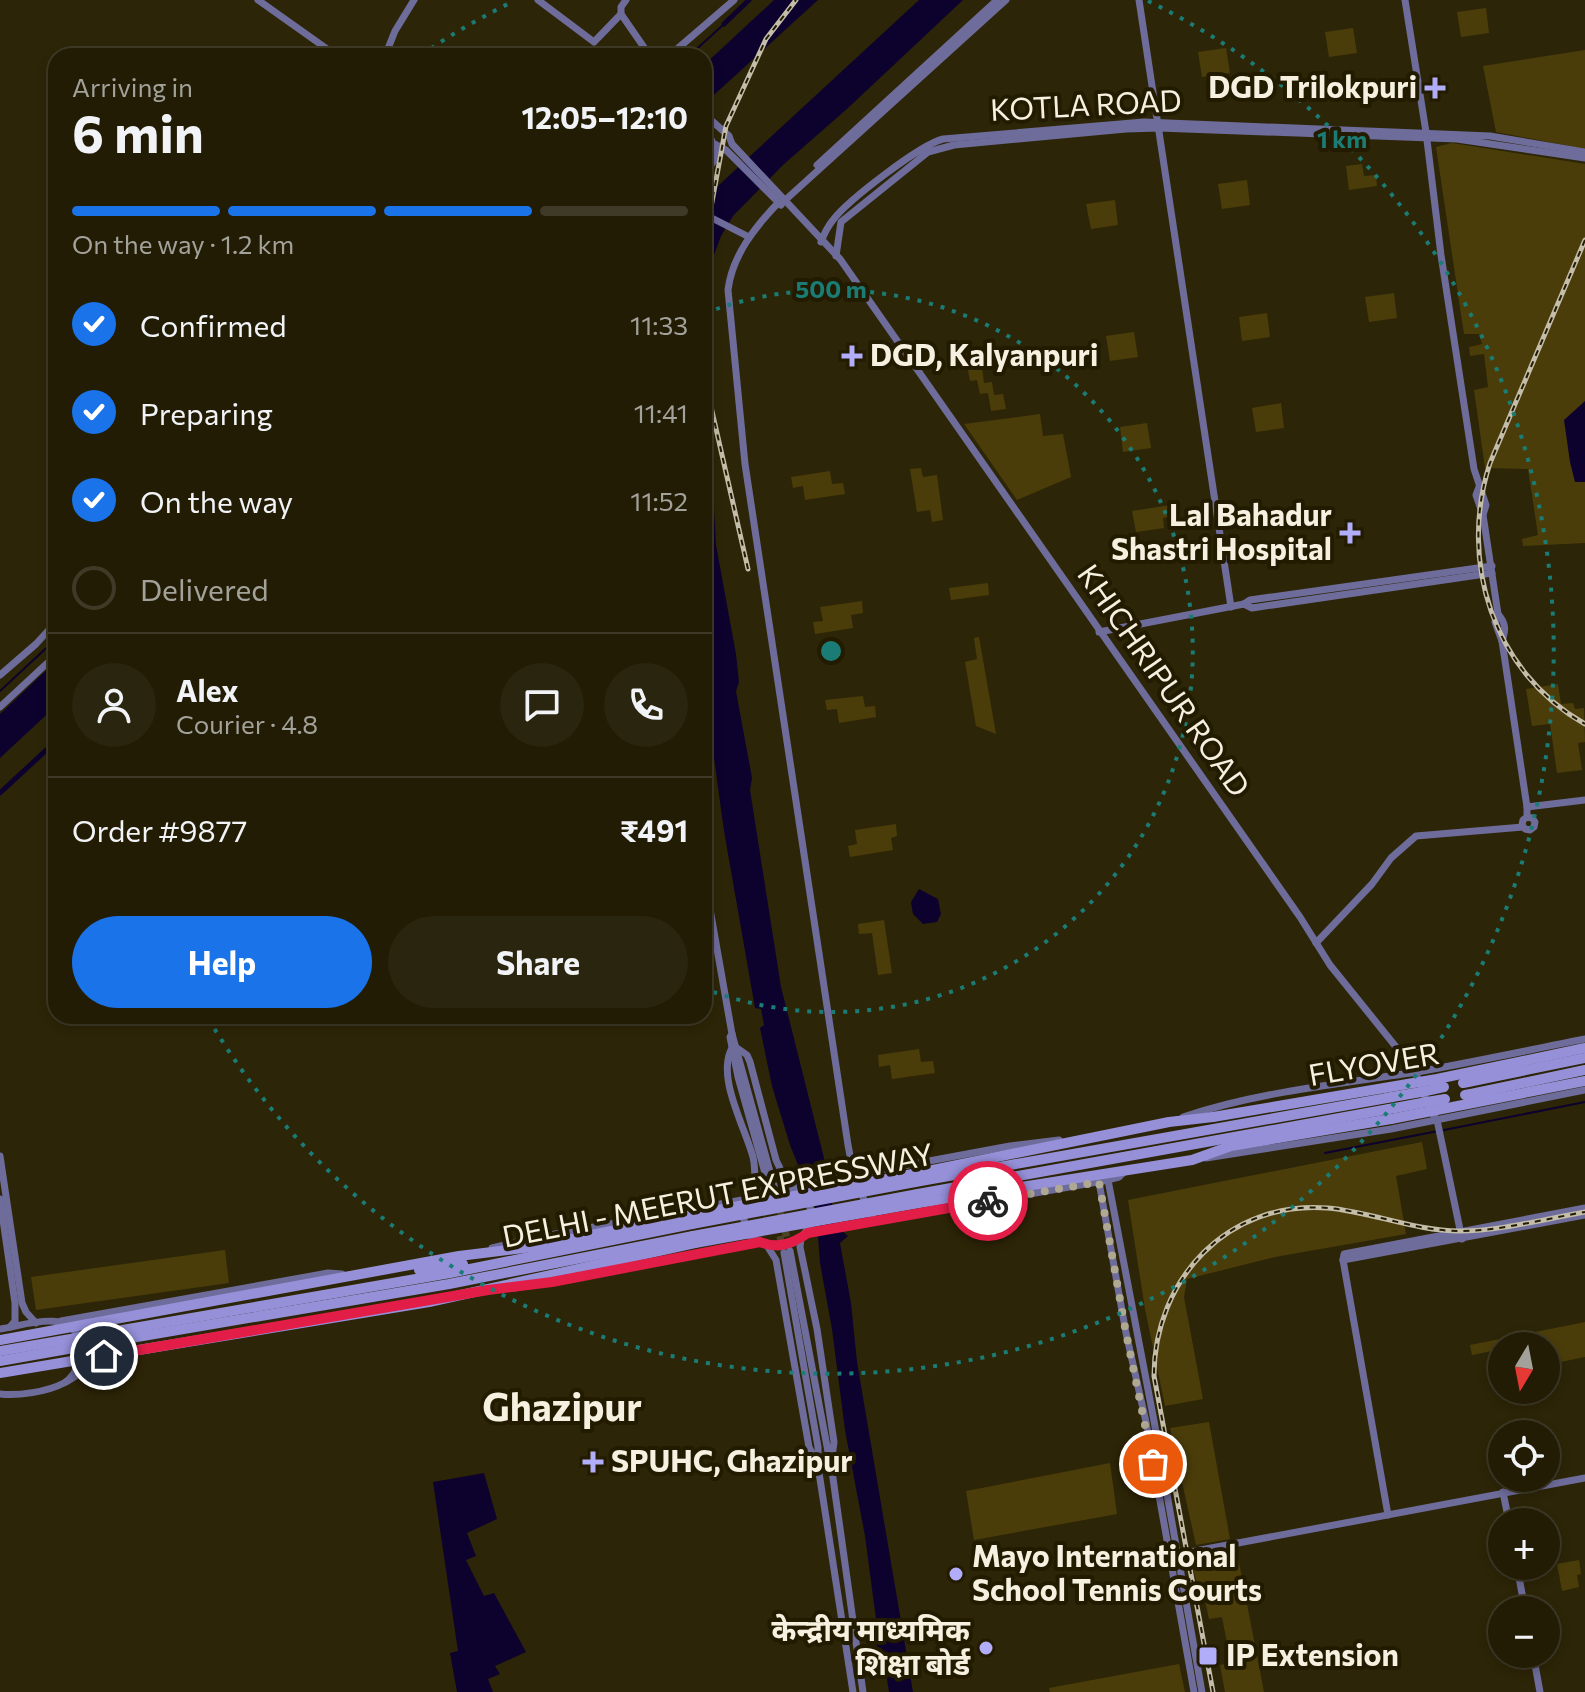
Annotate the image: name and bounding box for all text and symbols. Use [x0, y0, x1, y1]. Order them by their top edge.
place label: DGD Trilokpuri [1208, 67, 1417, 104]
text: Arriving in [72, 71, 193, 102]
marker: DGD Trilokpuri [1424, 77, 1446, 99]
street label: KOTLA ROAD [989, 80, 1182, 127]
text: 12:05–12:10 [521, 98, 688, 135]
text: 6 min [72, 100, 204, 164]
text: 1 km [1317, 124, 1367, 153]
text: On the way · 1.2 km [72, 228, 294, 259]
text: 500 m [795, 274, 867, 303]
icon: check [72, 302, 116, 346]
text: Confirmed [140, 306, 287, 343]
text: 11:33 [630, 309, 688, 340]
place label: DGD, Kalyanpuri [870, 335, 1098, 372]
marker: DGD, Kalyanpuri [841, 345, 863, 367]
icon: check [72, 390, 116, 434]
text: Preparing [140, 394, 273, 431]
text: 11:41 [634, 397, 688, 428]
icon: check [72, 478, 116, 522]
text: On the way [140, 482, 293, 519]
text: 11:52 [630, 485, 688, 516]
place label: Lal Bahadur Shastri Hospital [1111, 495, 1332, 566]
marker: Lal Bahadur Shastri Hospital [1339, 522, 1361, 544]
street label: KHICHRIPUR ROAD [1071, 556, 1259, 803]
text: Delivered [140, 570, 269, 607]
centre of rings [817, 637, 845, 665]
button: person [72, 663, 156, 747]
button: chat [500, 663, 584, 747]
button: phone [604, 663, 688, 747]
text: Alex [176, 671, 239, 708]
text: Courier · 4.8 [176, 708, 318, 739]
text: Order #9877 [72, 811, 247, 848]
text: ₹491 [620, 811, 688, 848]
button: Help [72, 916, 372, 1008]
button: Share [388, 916, 688, 1008]
street label: FLYOVER [1305, 1033, 1442, 1092]
street label: DELHI - MEERUT EXPRESSWAY [499, 1134, 936, 1254]
courier [948, 1161, 1028, 1241]
icon: bike [966, 1179, 1010, 1223]
pin [70, 1322, 138, 1390]
north arrow [1488, 1332, 1560, 1404]
map controls [1488, 1332, 1560, 1668]
icon: home [82, 1334, 126, 1378]
district label: Ghazipur [482, 1382, 642, 1429]
button: locate [1488, 1420, 1560, 1492]
pin [1119, 1430, 1187, 1498]
place label: SPUHC, Ghazipur [611, 1441, 853, 1478]
icon: bag [1131, 1442, 1175, 1486]
marker: SPUHC, Ghazipur [582, 1451, 604, 1473]
button: + [1488, 1508, 1560, 1580]
place label: Mayo International School Tennis Courts [972, 1536, 1262, 1607]
marker: Mayo International School Tennis Courts [947, 1565, 965, 1583]
button: − [1488, 1596, 1560, 1668]
place label: केन्द्रीय माध्यमिक शिक्षा बोर्ड [772, 1610, 971, 1681]
place label: IP Extension [1226, 1635, 1399, 1672]
marker: केन्द्रीय माध्यमिक शिक्षा बोर्ड [977, 1639, 995, 1657]
marker: IP Extension [1197, 1645, 1219, 1667]

